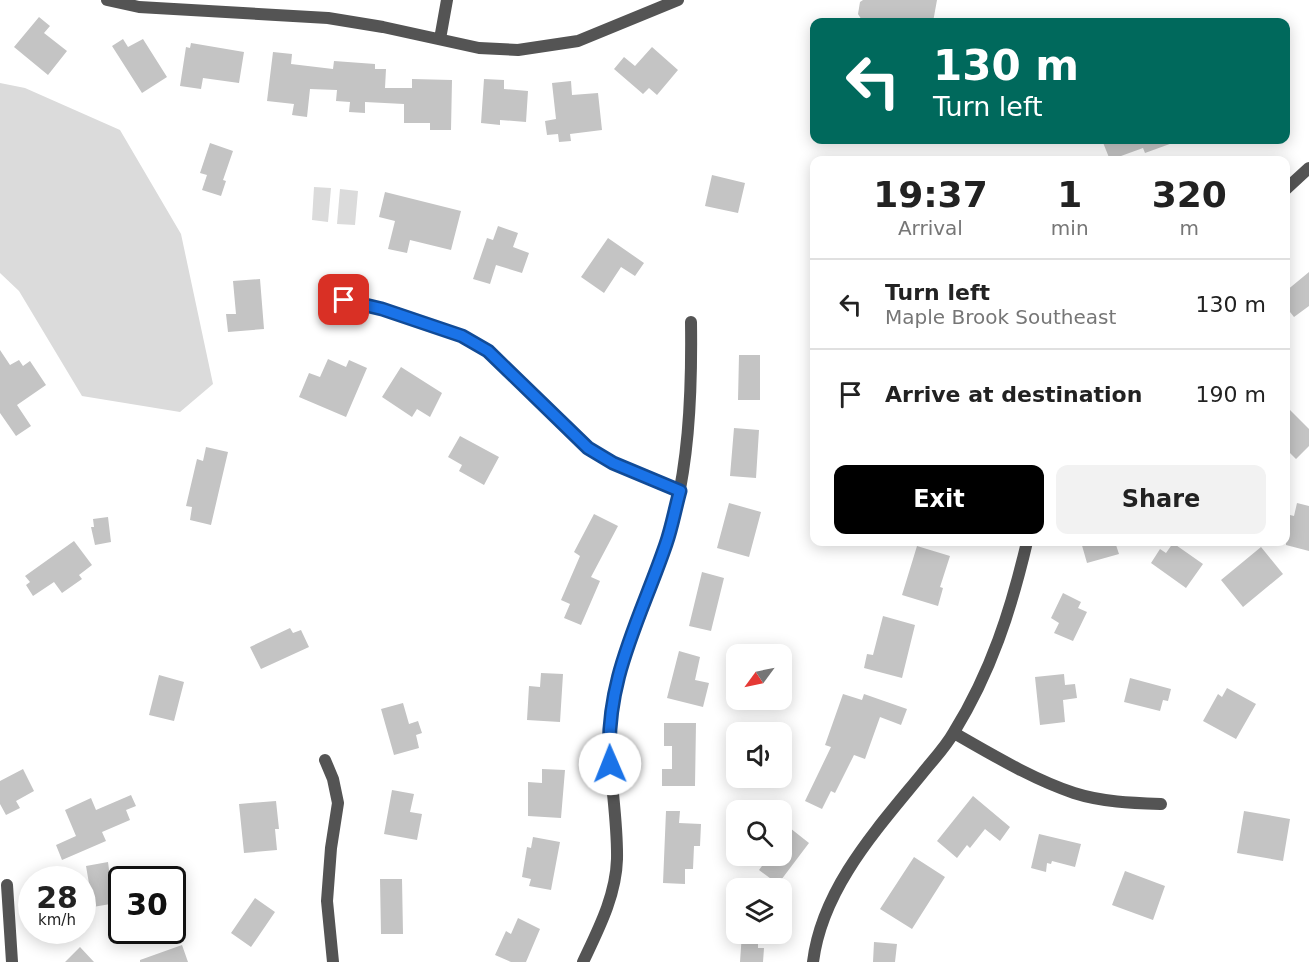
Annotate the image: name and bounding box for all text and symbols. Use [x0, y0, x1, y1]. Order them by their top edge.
text: 130 m [933, 41, 1079, 90]
icon: left [834, 42, 912, 120]
text: Turn left [933, 91, 1043, 122]
text: 19:37 [873, 174, 988, 215]
text: 1 [1057, 174, 1082, 215]
text: 320 [1152, 174, 1227, 215]
text: Arrival [898, 216, 963, 240]
text: min [1051, 216, 1089, 240]
text: m [1180, 216, 1199, 240]
pin [318, 274, 369, 325]
text: Turn left [885, 280, 990, 305]
icon: arrive [327, 283, 360, 316]
icon: left [834, 288, 867, 321]
text: 130 m [1196, 292, 1266, 317]
text: Maple Brook Southeast [885, 305, 1116, 329]
icon: arrive [834, 378, 867, 411]
text: Arrive at destination [885, 382, 1142, 407]
text: 190 m [1196, 382, 1266, 407]
button: Exit [834, 465, 1044, 534]
button: Share [1056, 465, 1266, 534]
north arrow [726, 644, 792, 710]
map controls [726, 644, 792, 944]
button: sound [726, 722, 792, 788]
position arrow [578, 732, 642, 796]
button: search [726, 800, 792, 866]
speed limit sign: 30 [108, 866, 186, 944]
button: layers [726, 878, 792, 944]
text: 28 [36, 880, 78, 915]
text: km/h [38, 911, 76, 929]

